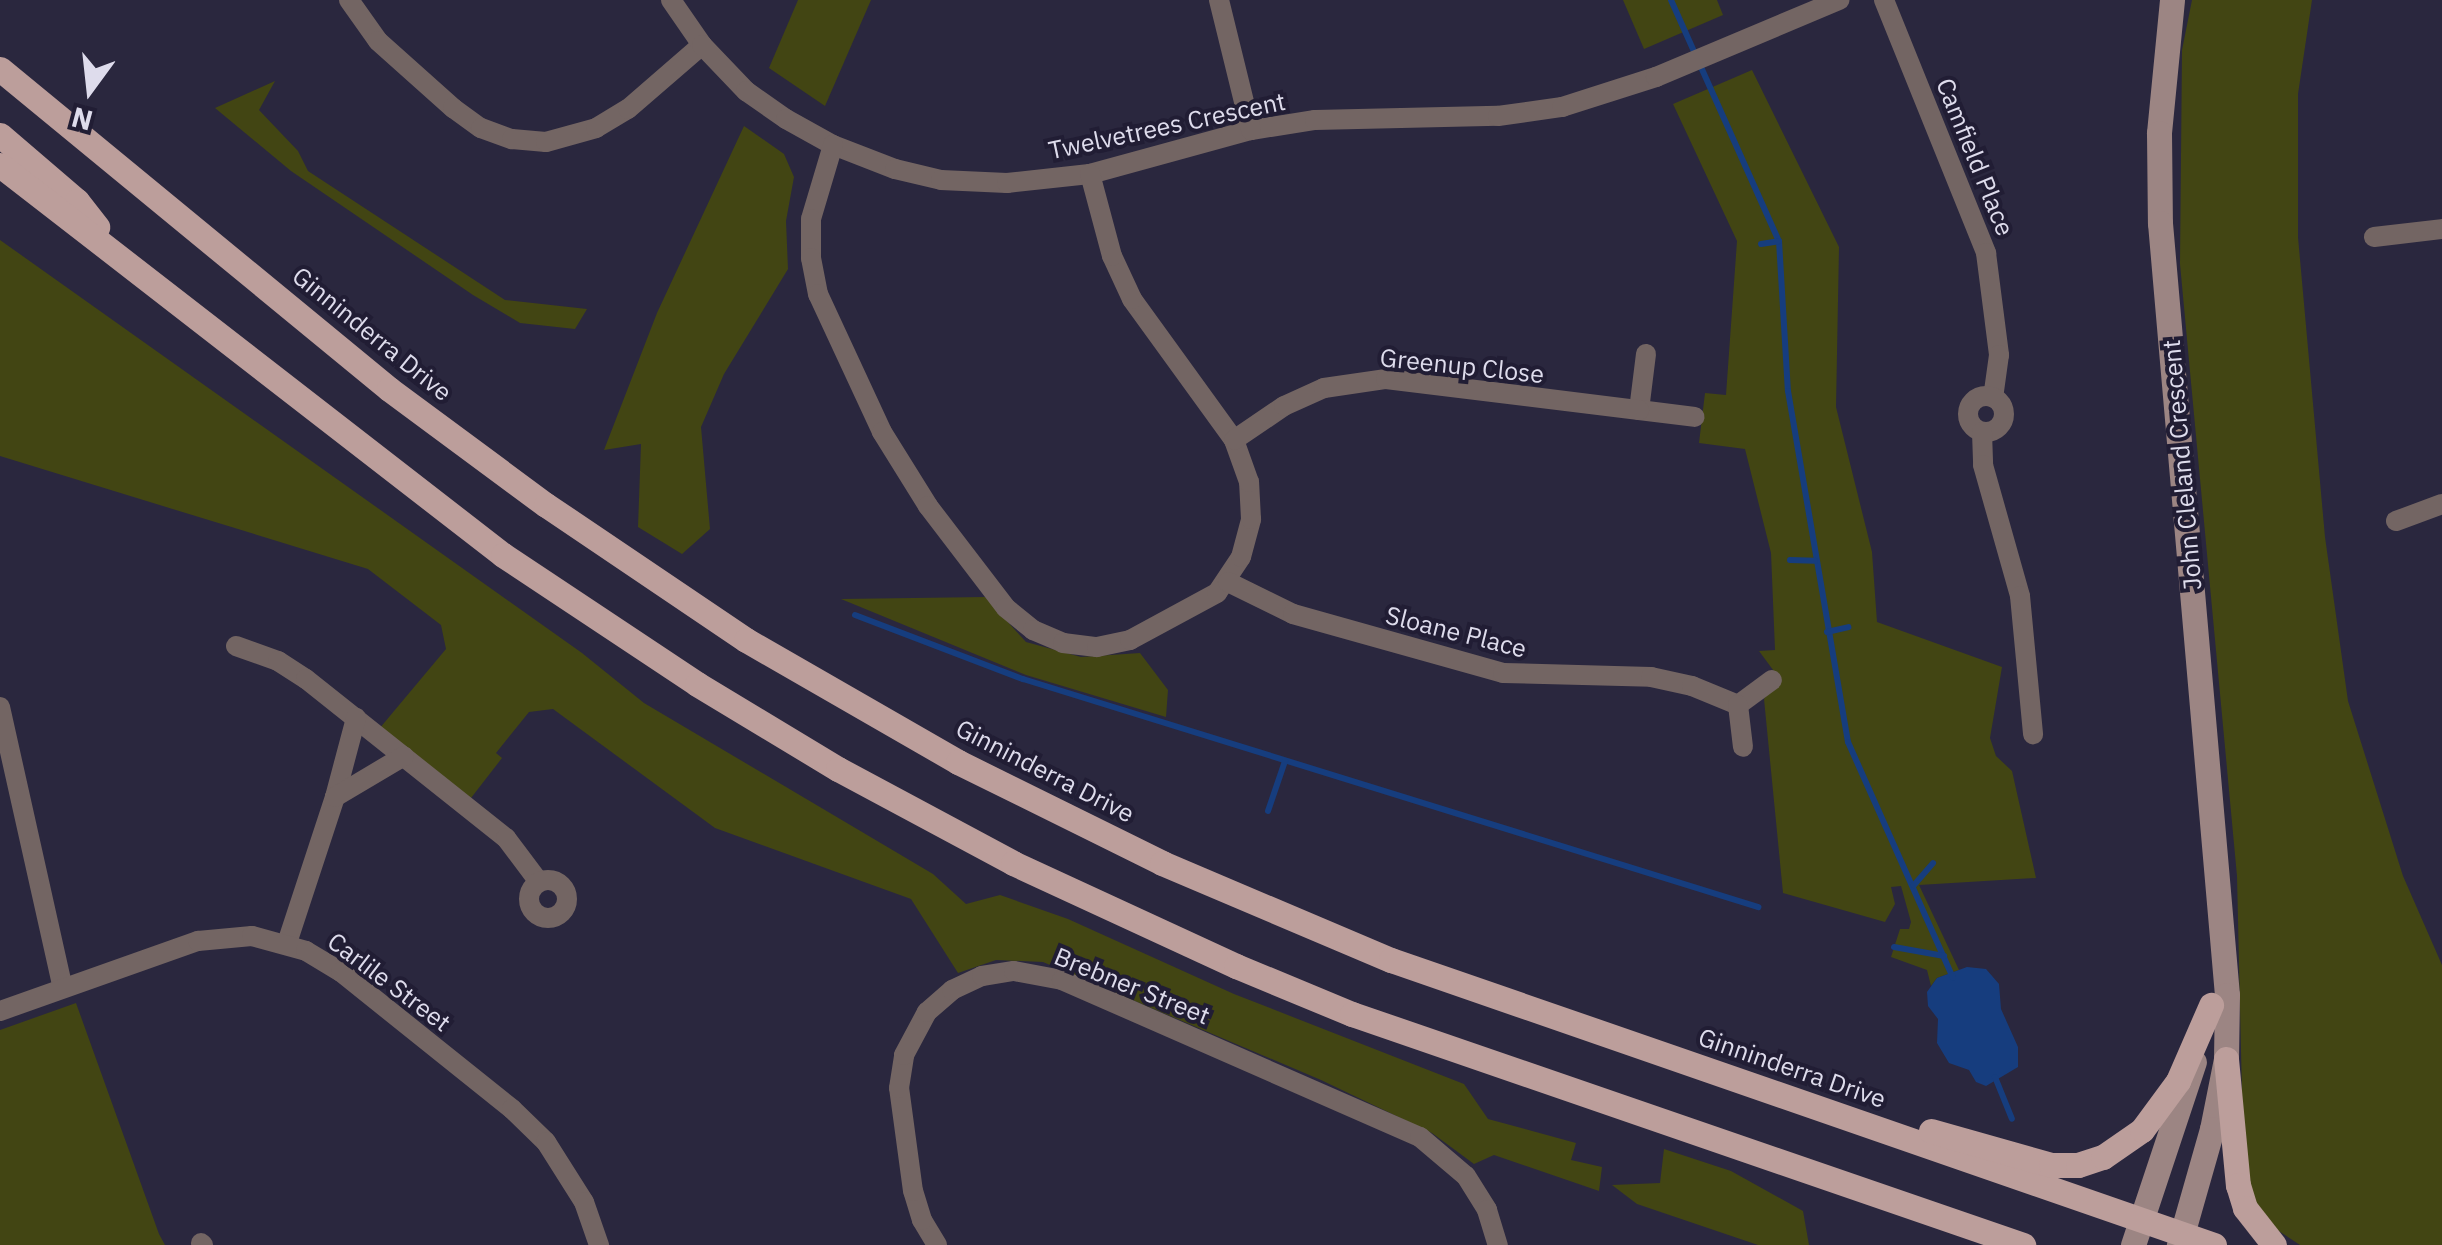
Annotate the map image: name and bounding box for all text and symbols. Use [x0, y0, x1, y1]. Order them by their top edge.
north arrow [40, 40, 140, 140]
street label: Camfield Place [1930, 74, 2020, 240]
street label: Twelvetrees Crescent [1046, 86, 1288, 166]
text: N [68, 99, 97, 140]
street label: Ginninderra Drive [286, 261, 458, 407]
street label: John Cleland Crescent [2156, 338, 2208, 592]
street label: Greenup Close [1378, 342, 1546, 390]
street label: Sloane Place [1383, 600, 1529, 664]
street label: Ginninderra Drive [951, 713, 1139, 829]
street label: Carlile Street [322, 926, 456, 1038]
street label: Brebner Street [1050, 941, 1214, 1031]
street label: Ginninderra Drive [1694, 1022, 1890, 1114]

